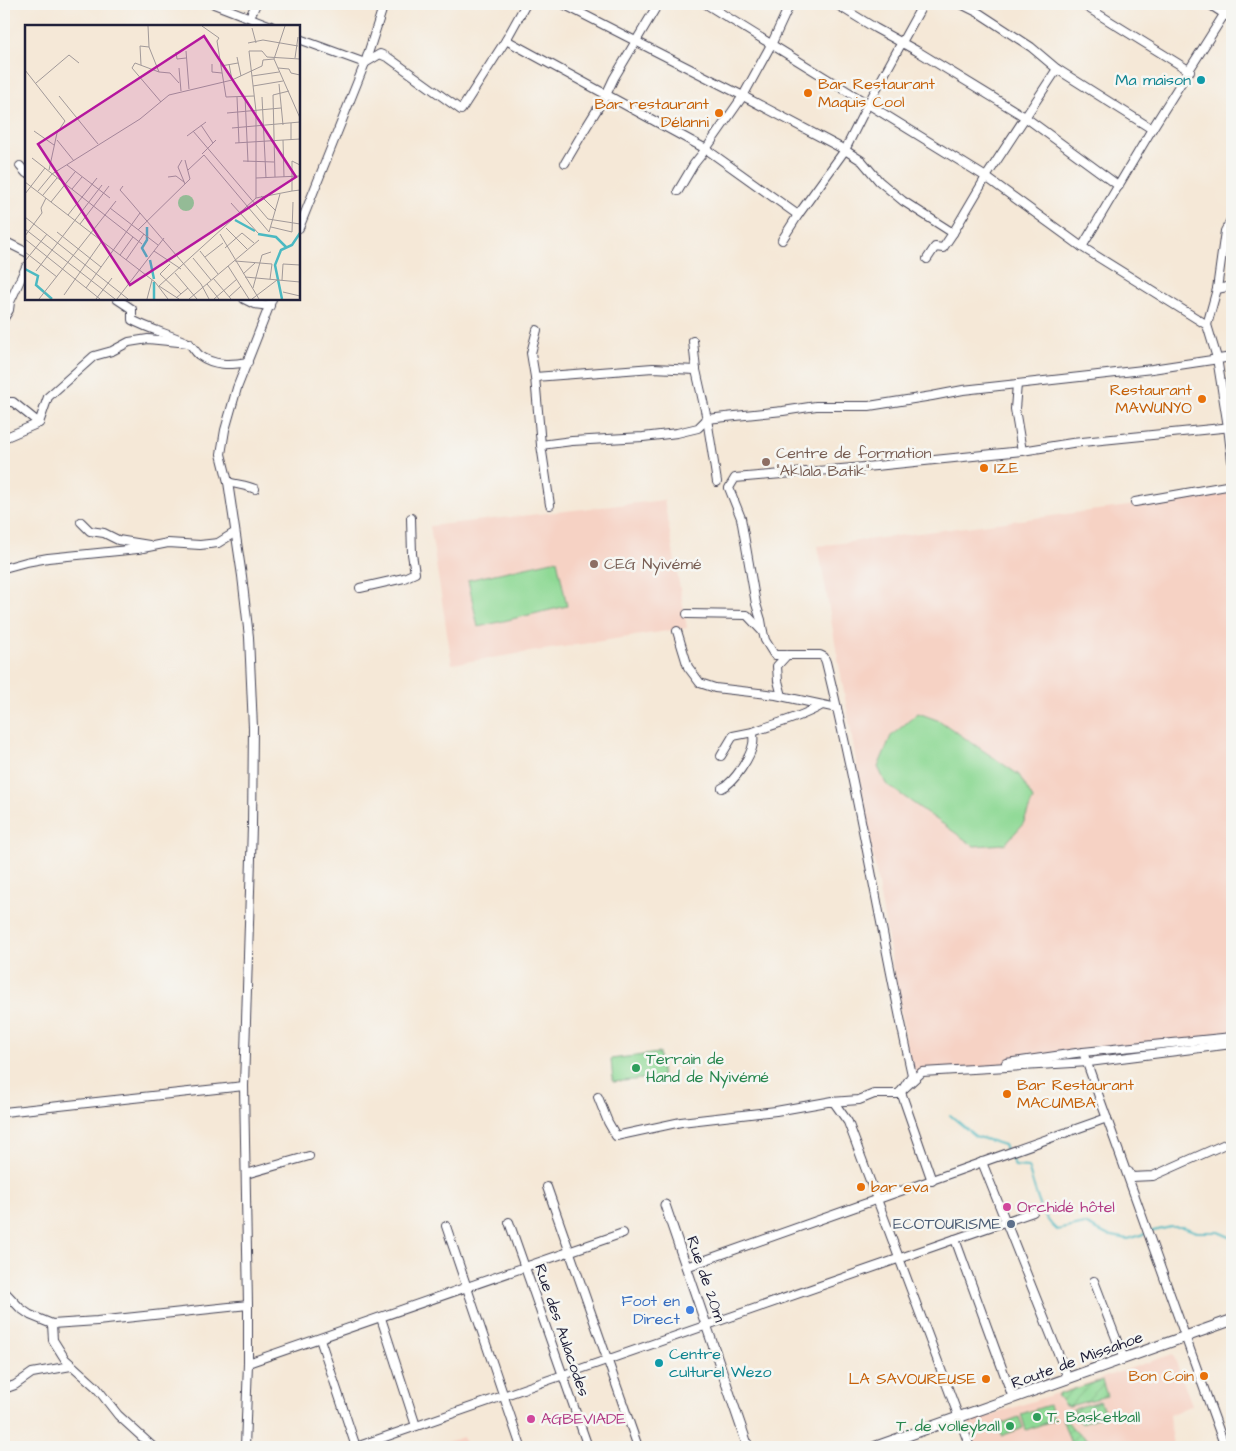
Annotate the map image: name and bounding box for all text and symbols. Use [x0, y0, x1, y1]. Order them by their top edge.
inset map [25, 25, 300, 300]
place label: Ma maison [1115, 69, 1191, 91]
place label: Bar Restaurant Maquis Cool [818, 73, 936, 113]
marker: Ma maison [1195, 74, 1207, 86]
marker: Bar Restaurant Maquis Cool [802, 87, 814, 99]
place label: Bar restaurant Délanni [595, 93, 710, 133]
marker: Bar restaurant Délanni [713, 107, 725, 119]
place label: Restaurant MAWUNYO [1110, 379, 1193, 419]
marker: Restaurant MAWUNYO [1196, 393, 1208, 405]
place label: Centre de formation "Aklala Batik" [776, 442, 931, 482]
marker: Centre de formation "Aklala Batik" [760, 456, 772, 468]
place label: IZE [994, 457, 1019, 479]
marker: IZE [978, 462, 990, 474]
place label: CEG Nyivémé [604, 553, 702, 576]
marker: CEG Nyivémé [588, 558, 600, 570]
place label: Terrain de Hand de Nyivémé [646, 1048, 769, 1089]
marker: Terrain de Hand de Nyivémé [630, 1062, 642, 1074]
place label: Bar Restaurant MACUMBA [1017, 1074, 1135, 1114]
marker: Bar Restaurant MACUMBA [1001, 1088, 1013, 1100]
place label: bar eva [871, 1176, 928, 1198]
marker: bar eva [855, 1181, 867, 1193]
place label: Orchidé hôtel [1017, 1196, 1115, 1218]
marker: Orchidé hôtel [1001, 1201, 1013, 1213]
place label: ECOTOURISME [893, 1213, 1002, 1235]
marker: ECOTOURISME [1005, 1218, 1017, 1230]
street label: Rue de 20m [681, 1233, 731, 1325]
street label: Rue des Aulacodes [529, 1261, 595, 1399]
place label: Foot en Direct [621, 1290, 681, 1330]
marker: Foot en Direct [684, 1304, 696, 1316]
street label: Route de Missahoe [1008, 1326, 1146, 1394]
place label: Centre culturel Wezo [669, 1343, 771, 1383]
marker: Centre culturel Wezo [653, 1357, 665, 1369]
place label: Bon Coin [1128, 1365, 1194, 1387]
place label: LA SAVOUREUSE [848, 1368, 977, 1390]
marker: Bon Coin [1198, 1370, 1210, 1382]
marker: LA SAVOUREUSE [980, 1373, 992, 1385]
place label: T. Basketball [1047, 1406, 1140, 1428]
place label: AGBEVIADE [541, 1408, 626, 1430]
marker: T. Basketball [1031, 1411, 1043, 1423]
marker: AGBEVIADE [525, 1413, 537, 1425]
place label: T. de volleyball [896, 1415, 1000, 1438]
marker: T. de volleyball [1004, 1420, 1016, 1432]

